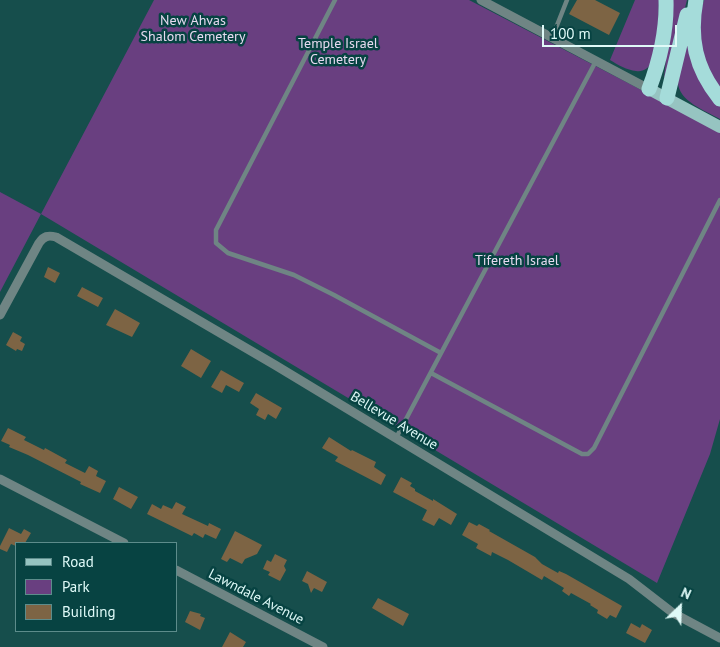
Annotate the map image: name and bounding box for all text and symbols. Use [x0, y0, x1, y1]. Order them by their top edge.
park label: New Ahvas Shalom Cemetery [141, 13, 245, 46]
scale bar [545, 15, 680, 47]
text: 100 m [550, 24, 591, 43]
park label: Temple Israel Cemetery [298, 36, 378, 68]
park label: Tifereth Israel [475, 253, 559, 269]
street label: Bellevue Avenue [347, 388, 441, 454]
legend [15, 542, 178, 632]
text: Road [62, 552, 94, 571]
street label: Lawndale Avenue [205, 566, 307, 628]
text: Park [62, 577, 90, 596]
north arrow [655, 582, 705, 632]
text: N [678, 583, 694, 603]
text: Building [62, 602, 116, 621]

